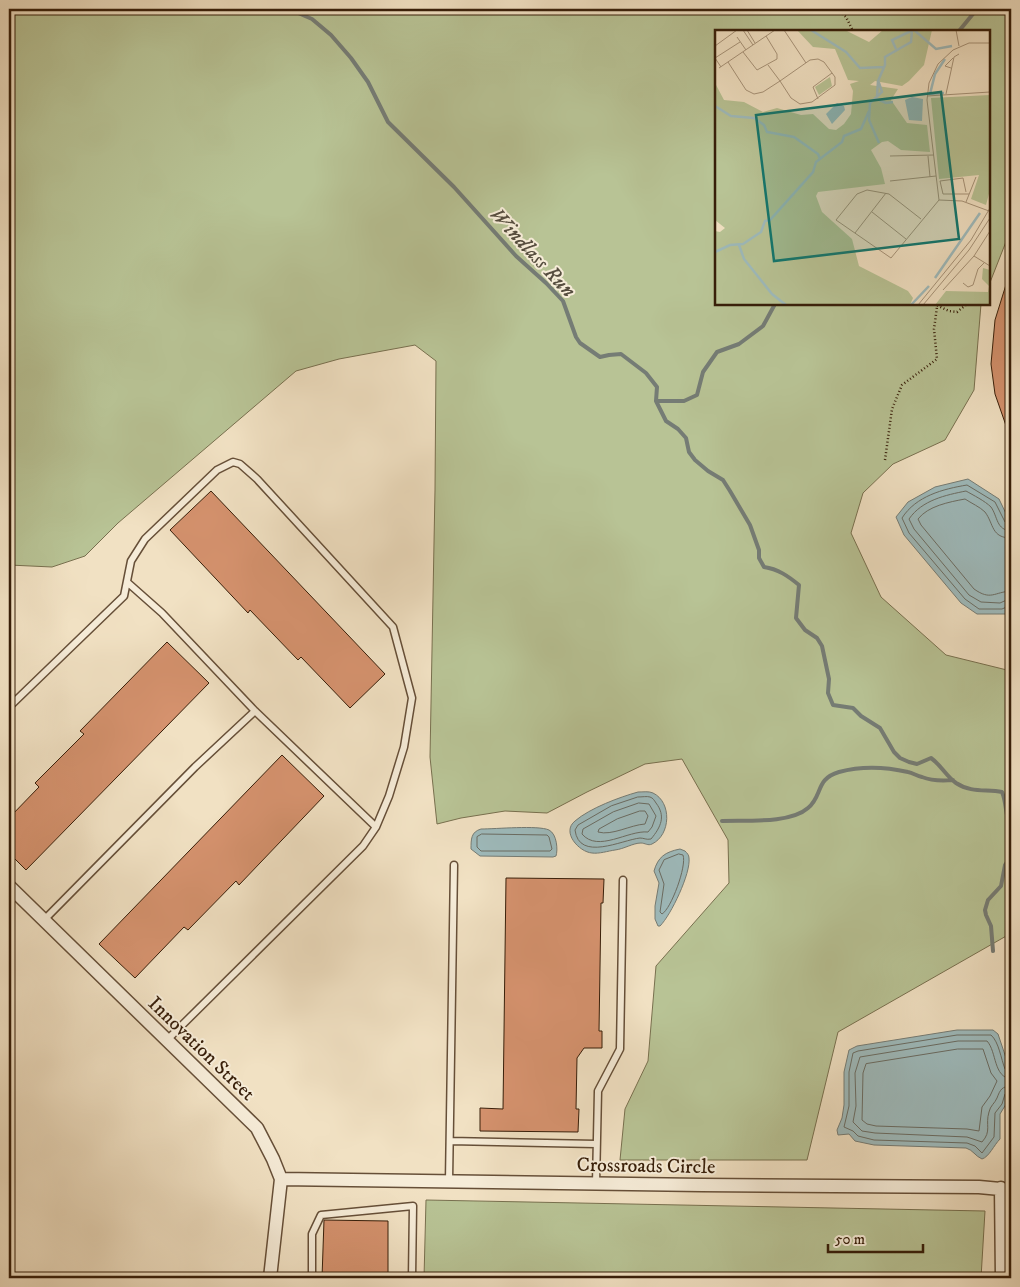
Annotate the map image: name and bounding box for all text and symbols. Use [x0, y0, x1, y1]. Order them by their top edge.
inset map [715, 30, 990, 305]
water label: Windlass Run [484, 202, 581, 304]
street label: Innovation Street [142, 992, 260, 1107]
street label: Crossroads Circle [576, 1153, 716, 1180]
scale bar [828, 1222, 922, 1254]
text: 50 m [835, 1230, 865, 1249]

